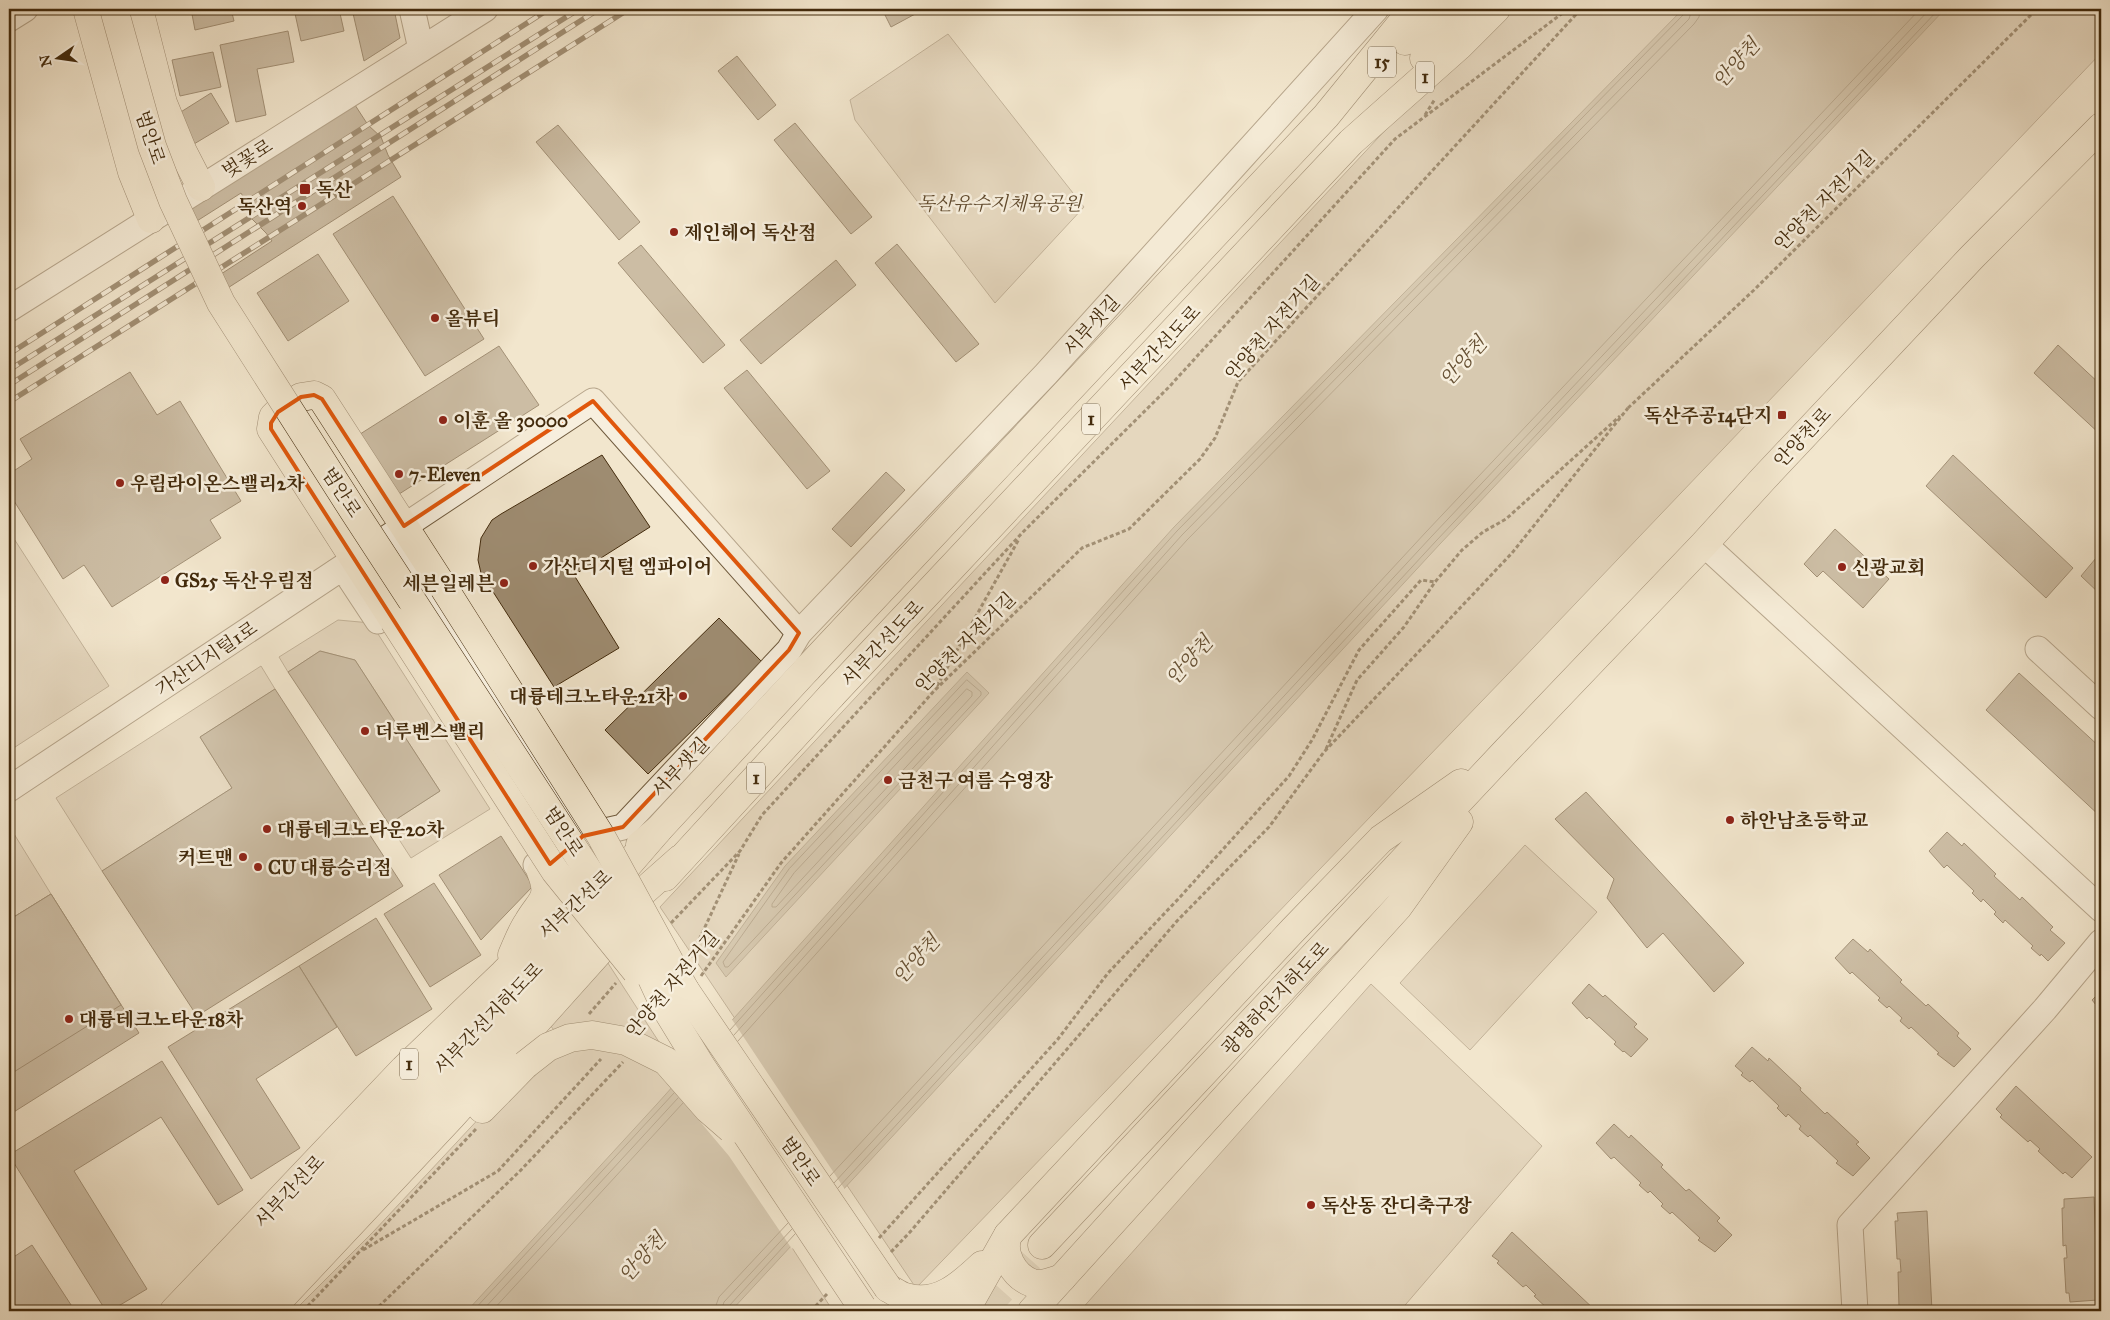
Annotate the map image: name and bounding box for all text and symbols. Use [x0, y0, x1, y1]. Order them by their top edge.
north arrow [32, 32, 82, 82]
water label: 안양천 [1708, 32, 1765, 93]
road number: 15 [1368, 46, 1396, 78]
text: N [36, 53, 55, 69]
road number: 1 [1416, 62, 1434, 92]
street label: 범안로 [131, 107, 170, 167]
street label: 벚꽃로 [218, 134, 277, 183]
street label: 안양천 자전거길 [1769, 145, 1879, 255]
place label: 독산 [316, 178, 353, 201]
marker: 독산 [298, 182, 312, 196]
park label: 독산유수지체육공원 [916, 192, 1083, 215]
place label: 독산역 [237, 195, 292, 218]
marker: 독산역 [296, 200, 308, 212]
place label: 제인헤어 독산점 [684, 221, 817, 244]
marker: 제인헤어 독산점 [668, 226, 680, 238]
street label: 안양천 자전거길 [1220, 270, 1325, 385]
street label: 서부샛길 [1058, 290, 1124, 360]
street label: 서부간선도로 [1113, 300, 1205, 396]
place label: 올뷰티 [445, 307, 500, 330]
marker: 올뷰티 [429, 312, 441, 324]
water label: 안양천 [1435, 330, 1492, 391]
street label: 안양천로 [1769, 403, 1836, 472]
road number: 1 [1082, 404, 1100, 434]
place label: 독산주공14단지 [1644, 404, 1772, 428]
place label: 이훈 올 30000 [453, 409, 568, 433]
marker: 독산주공14단지 [1776, 409, 1788, 421]
marker: 이훈 올 30000 [437, 414, 449, 426]
street label: 범안로 [317, 463, 366, 522]
place label: 7-Eleven [409, 463, 481, 486]
marker: 7-Eleven [393, 468, 405, 480]
place label: 우림라이온스밸리2차 [130, 472, 305, 495]
marker: 우림라이온스밸리2차 [114, 477, 126, 489]
place label: 가산디지털 엠파이어 [543, 555, 712, 578]
place label: 신광교회 [1852, 556, 1925, 579]
marker: 가산디지털 엠파이어 [527, 560, 539, 572]
marker: 신광교회 [1836, 561, 1848, 573]
place label: GS25 독산우림점 [175, 569, 314, 592]
place label: 세븐일레븐 [402, 572, 495, 595]
marker: GS25 독산우림점 [159, 574, 171, 586]
marker: 세븐일레븐 [498, 577, 510, 589]
street label: 안양천 자전거길 [910, 587, 1020, 697]
street label: 서부간선도로 [836, 595, 928, 691]
street label: 가산디지털1로 [151, 616, 261, 701]
water label: 안양천 [1161, 629, 1218, 690]
place label: 대륭테크노타운21차 [509, 685, 674, 708]
marker: 대륭테크노타운21차 [677, 690, 689, 702]
place label: 더루벤스밸리 [375, 720, 485, 743]
marker: 더루벤스밸리 [359, 725, 371, 737]
street label: 서부샛길 [647, 733, 714, 802]
road number: 1 [747, 762, 765, 794]
place label: 금천구 여름 수영장 [898, 769, 1054, 792]
marker: 금천구 여름 수영장 [882, 774, 894, 786]
street label: 범안로 [539, 802, 588, 861]
place label: 하안남초등학교 [1740, 809, 1868, 832]
marker: 하안남초등학교 [1724, 814, 1736, 826]
place label: 대륭테크노타운20차 [277, 818, 445, 841]
marker: 대륭테크노타운20차 [261, 823, 273, 835]
place label: 커트맨 [178, 846, 233, 869]
marker: 커트맨 [237, 851, 249, 863]
place label: CU 대륭승리점 [268, 856, 392, 879]
marker: CU 대륭승리점 [252, 861, 264, 873]
street label: 서부간선로 [534, 865, 617, 944]
street label: 안양천 자전거길 [621, 926, 724, 1042]
water label: 안양천 [888, 928, 945, 989]
street label: 광명하안지하도로 [1217, 937, 1334, 1060]
street label: 서부간선지하도로 [429, 958, 548, 1079]
place label: 대륭테크노타운18차 [79, 1008, 244, 1031]
marker: 대륭테크노타운18차 [63, 1013, 75, 1025]
road number: 1 [400, 1048, 418, 1080]
street label: 범안로 [776, 1132, 826, 1191]
street label: 서부간선로 [250, 1150, 329, 1233]
place label: 독산동 잔디축구장 [1321, 1194, 1473, 1217]
marker: 독산동 잔디축구장 [1305, 1199, 1317, 1211]
water label: 안양천 [614, 1226, 671, 1287]

